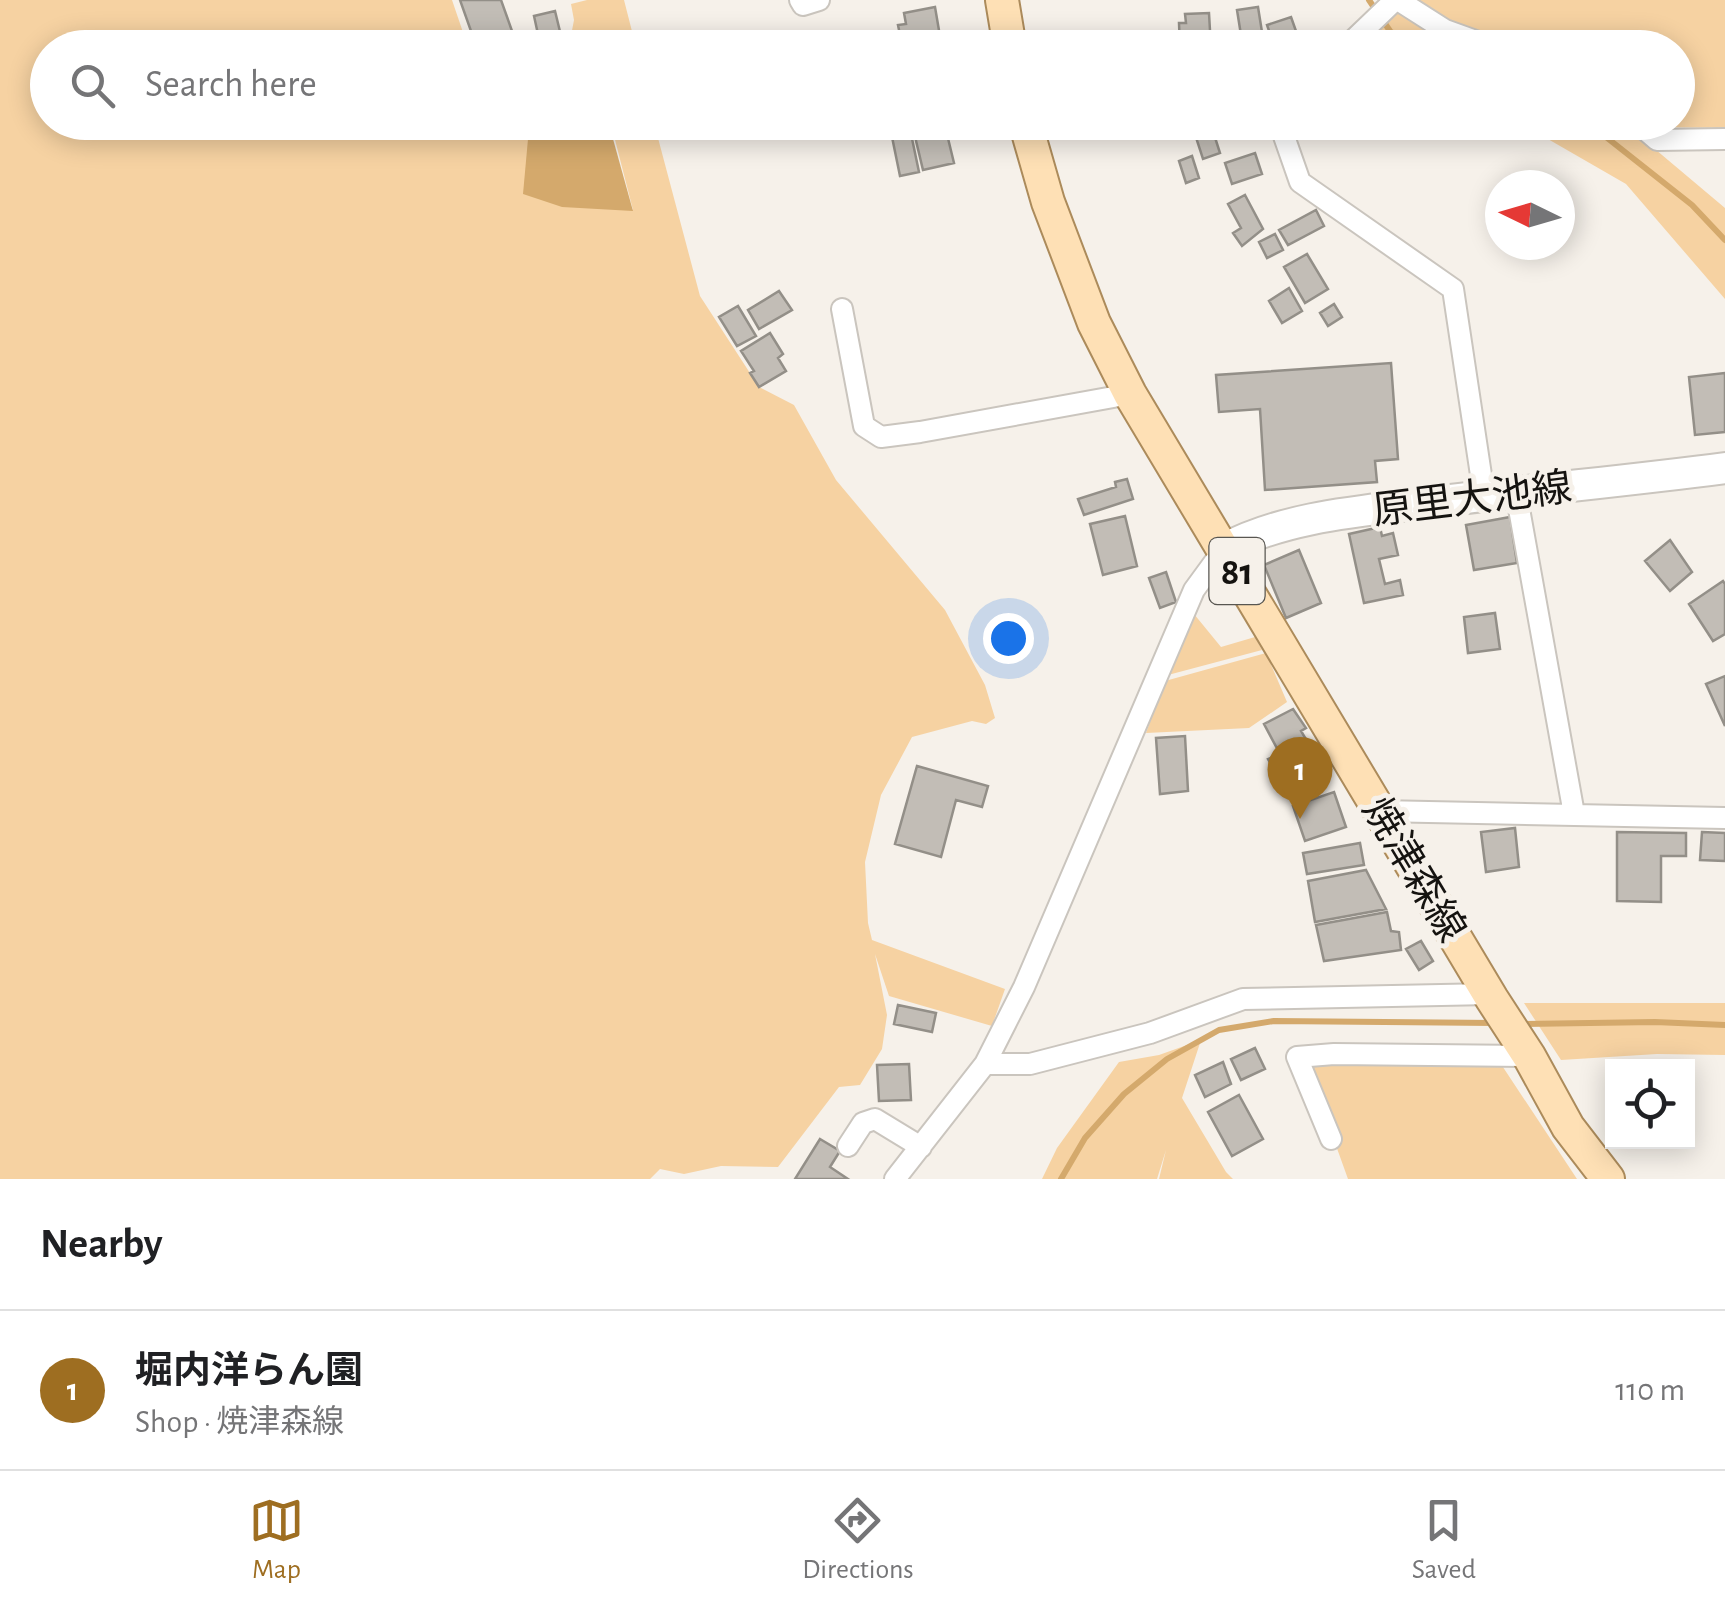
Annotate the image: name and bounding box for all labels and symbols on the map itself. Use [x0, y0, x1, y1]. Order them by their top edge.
north arrow [1485, 170, 1575, 260]
street label: 原里大池線 [1370, 466, 1574, 532]
road number: 81 [1210, 538, 1264, 604]
your location [983, 613, 1034, 664]
pin: 1 [1268, 736, 1332, 819]
street label: 焼津森線 [1355, 790, 1473, 949]

